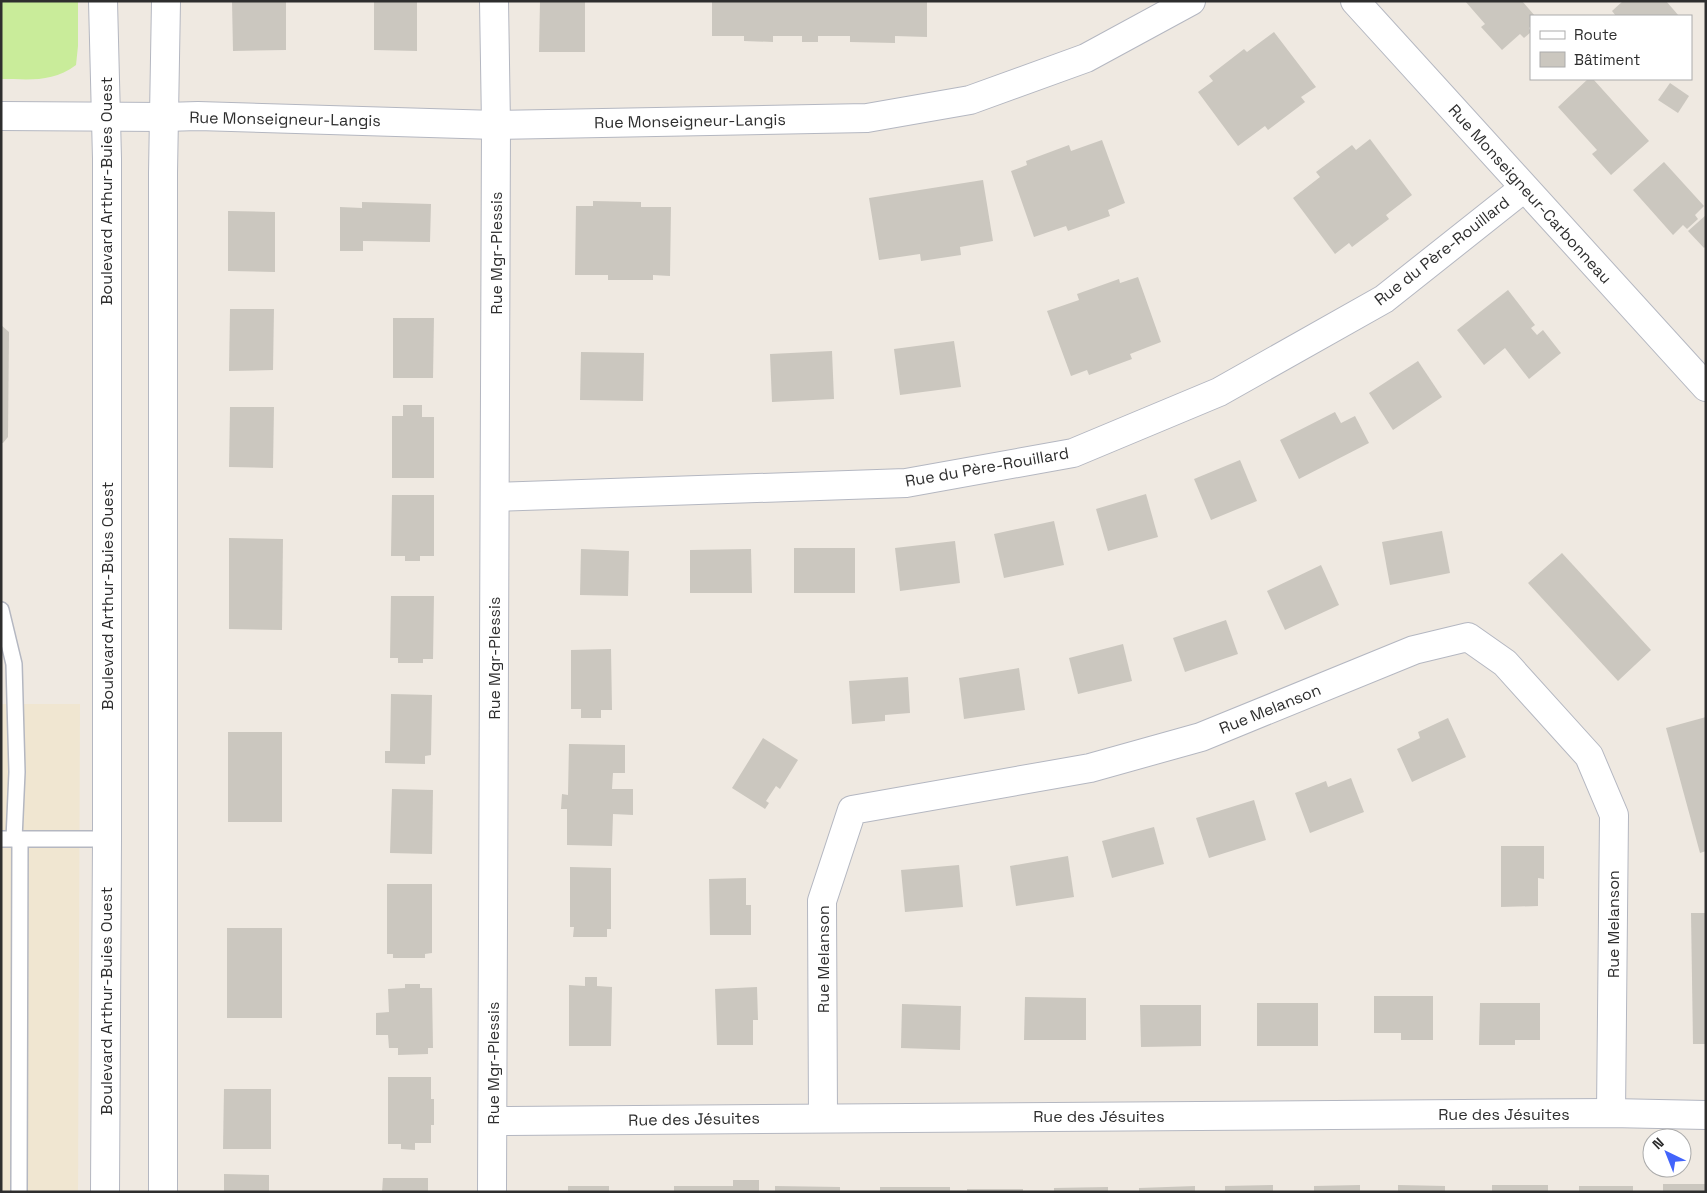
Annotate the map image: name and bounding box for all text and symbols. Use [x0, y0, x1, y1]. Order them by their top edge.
legend [1530, 15, 1692, 80]
text: Route [1574, 25, 1618, 44]
text: Bâtiment [1574, 50, 1640, 69]
street label: Boulevard Arthur-Buies Ouest [96, 77, 117, 305]
street label: Rue Monseigneur-Carbonneau [1444, 100, 1616, 288]
street label: Rue Monseigneur-Langis [189, 107, 381, 131]
street label: Rue Monseigneur-Langis [594, 109, 786, 133]
street label: Rue Mgr-Plessis [486, 192, 507, 314]
street label: Rue du Père-Rouillard [1370, 192, 1514, 310]
street label: Rue du Père-Rouillard [904, 442, 1070, 492]
street label: Boulevard Arthur-Buies Ouest [97, 482, 118, 710]
street label: Rue Mgr-Plessis [484, 597, 505, 719]
street label: Rue Melanson [1216, 679, 1324, 739]
street label: Rue Melanson [1603, 870, 1624, 978]
street label: Boulevard Arthur-Buies Ouest [96, 887, 117, 1115]
street label: Rue Melanson [813, 905, 834, 1013]
street label: Rue Mgr-Plessis [483, 1002, 504, 1124]
street label: Rue des Jésuites [1438, 1104, 1570, 1125]
street label: Rue des Jésuites [1033, 1106, 1165, 1127]
street label: Rue des Jésuites [628, 1107, 760, 1131]
north arrow [1642, 1128, 1692, 1178]
text: N [1649, 1134, 1668, 1153]

